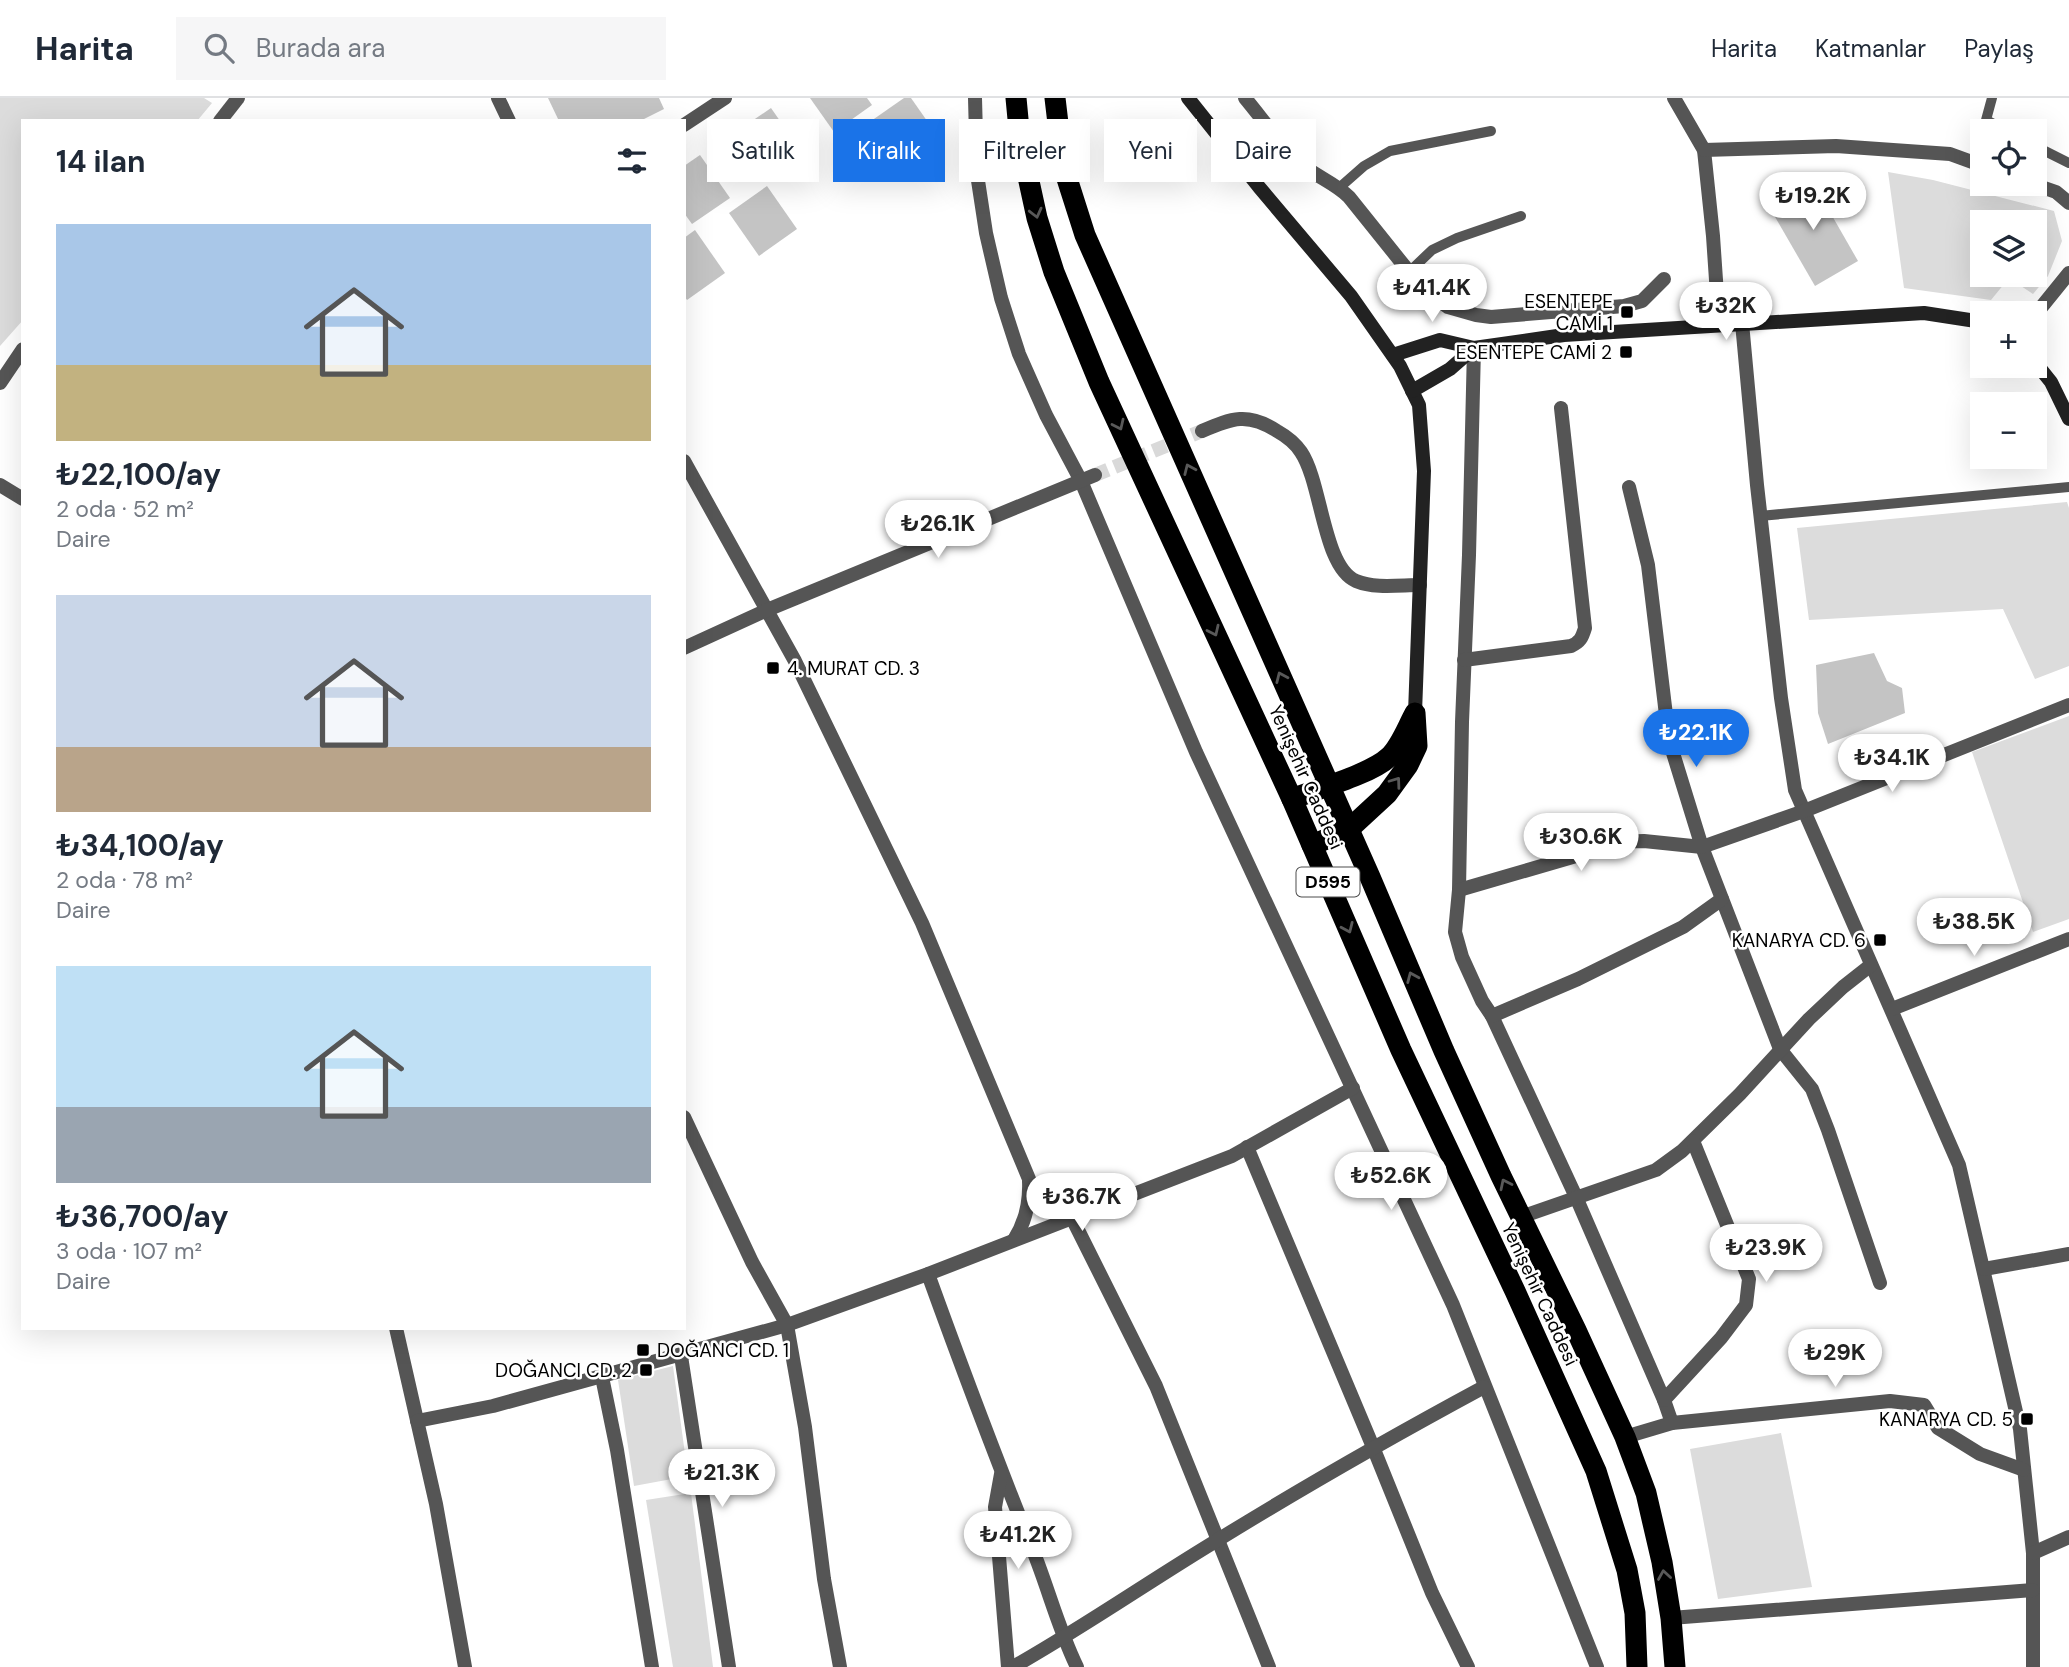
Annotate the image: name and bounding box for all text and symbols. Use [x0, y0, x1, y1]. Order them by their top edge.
search box [176, 17, 666, 80]
text: Harita [35, 27, 134, 70]
icon: search [200, 29, 238, 67]
text: Burada ara [256, 31, 385, 65]
text: Harita [1711, 33, 1777, 64]
text: Katmanlar [1815, 33, 1926, 64]
text: Paylaş [1964, 33, 2034, 64]
chip: Satılık [707, 119, 819, 182]
chip: Kiralık [833, 119, 945, 182]
chip: Filtreler [959, 119, 1090, 182]
chip: Yeni [1104, 119, 1197, 182]
chip: Daire [1211, 119, 1316, 182]
map controls [1970, 119, 2047, 469]
button: locate [1970, 119, 2047, 196]
text: 14 ilan [56, 142, 146, 181]
icon: filters [613, 142, 651, 180]
pin: ₺19.2K [1756, 172, 1870, 232]
text: ₺19.2K [1775, 180, 1851, 210]
one-way arrow [1028, 207, 1042, 219]
button: layers [1970, 210, 2047, 287]
pin: ₺41.4K [1375, 264, 1489, 324]
icon: home [291, 269, 417, 395]
text: ₺41.4K [1393, 272, 1471, 302]
pin: ₺32K [1685, 282, 1767, 342]
place label: ESENTEPE CAMİ 1 [1524, 289, 1613, 336]
text: ₺32K [1695, 290, 1757, 320]
button: + [1970, 301, 2047, 378]
marker: ESENTEPE CAMİ 1 [1619, 304, 1635, 320]
place label: ESENTEPE CAMİ 2 [1456, 340, 1612, 365]
marker: ESENTEPE CAMİ 2 [1618, 344, 1634, 360]
button: − [1970, 392, 2047, 469]
one-way arrow [1111, 418, 1125, 430]
text: ₺22,100/ay [56, 455, 221, 494]
one-way arrow [1183, 464, 1197, 477]
text: 2 oda · 52 m² [56, 494, 194, 524]
pin: ₺26.1K [881, 500, 995, 560]
text: ₺26.1K [901, 508, 975, 538]
text: Daire [56, 524, 111, 554]
one-way arrow [1206, 624, 1220, 636]
icon: home [291, 640, 417, 766]
place label: 4. MURAT CD. 3 [787, 656, 920, 681]
marker: 4. MURAT CD. 3 [765, 660, 781, 676]
one-way arrow [1275, 672, 1289, 684]
street label: Yenişehir Caddesi [1263, 701, 1349, 853]
pin: ₺22.1K [1639, 710, 1753, 769]
text: ₺22.1K [1659, 717, 1733, 747]
pin: ₺34.1K [1835, 734, 1949, 794]
text: ₺34.1K [1854, 742, 1930, 772]
one-way arrow [1388, 777, 1400, 790]
pin: ₺30.6K [1524, 814, 1638, 873]
text: ₺30.6K [1540, 821, 1622, 851]
text: ₺34,100/ay [56, 826, 224, 865]
text: 2 oda · 78 m² [56, 865, 193, 895]
road number: D595 [1296, 868, 1360, 896]
text: Daire [56, 895, 111, 925]
pin: ₺38.5K [1917, 898, 2031, 958]
text: ₺38.5K [1933, 906, 2015, 936]
one-way arrow [1340, 921, 1354, 933]
place label: KANARYA CD. 6 [1732, 928, 1866, 953]
marker: KANARYA CD. 6 [1872, 932, 1888, 948]
one-way arrow [1406, 971, 1420, 984]
icon: home [291, 1011, 417, 1137]
pin: ₺52.6K [1334, 1152, 1448, 1212]
text: ₺52.6K [1350, 1160, 1432, 1190]
pin: ₺36.7K [1025, 1174, 1139, 1233]
one-way arrow [1499, 1179, 1513, 1191]
text: ₺36.7K [1042, 1181, 1122, 1211]
text: ₺36,700/ay [56, 1197, 229, 1236]
street label: Yenişehir Caddesi [1496, 1218, 1584, 1370]
pin: ₺23.9K [1709, 1224, 1823, 1284]
text: ₺23.9K [1726, 1232, 1806, 1262]
text: 3 oda · 107 m² [56, 1236, 202, 1266]
text: Daire [56, 1266, 111, 1296]
pin: ₺29K [1794, 1330, 1876, 1389]
text: ₺29K [1804, 1337, 1866, 1367]
place label: DOĞANCI CD. 1 [657, 1338, 789, 1363]
marker: DOĞANCI CD. 1 [635, 1342, 651, 1358]
place label: DOĞANCI CD. 2 [495, 1358, 632, 1383]
marker: DOĞANCI CD. 2 [638, 1362, 654, 1378]
place label: KANARYA CD. 5 [1879, 1407, 2013, 1432]
marker: KANARYA CD. 5 [2019, 1411, 2035, 1427]
pin: ₺21.3K [665, 1450, 779, 1509]
text: ₺21.3K [684, 1457, 760, 1487]
pin: ₺41.2K [961, 1512, 1075, 1571]
text: ₺41.2K [980, 1519, 1056, 1549]
one-way arrow [1657, 1569, 1672, 1581]

